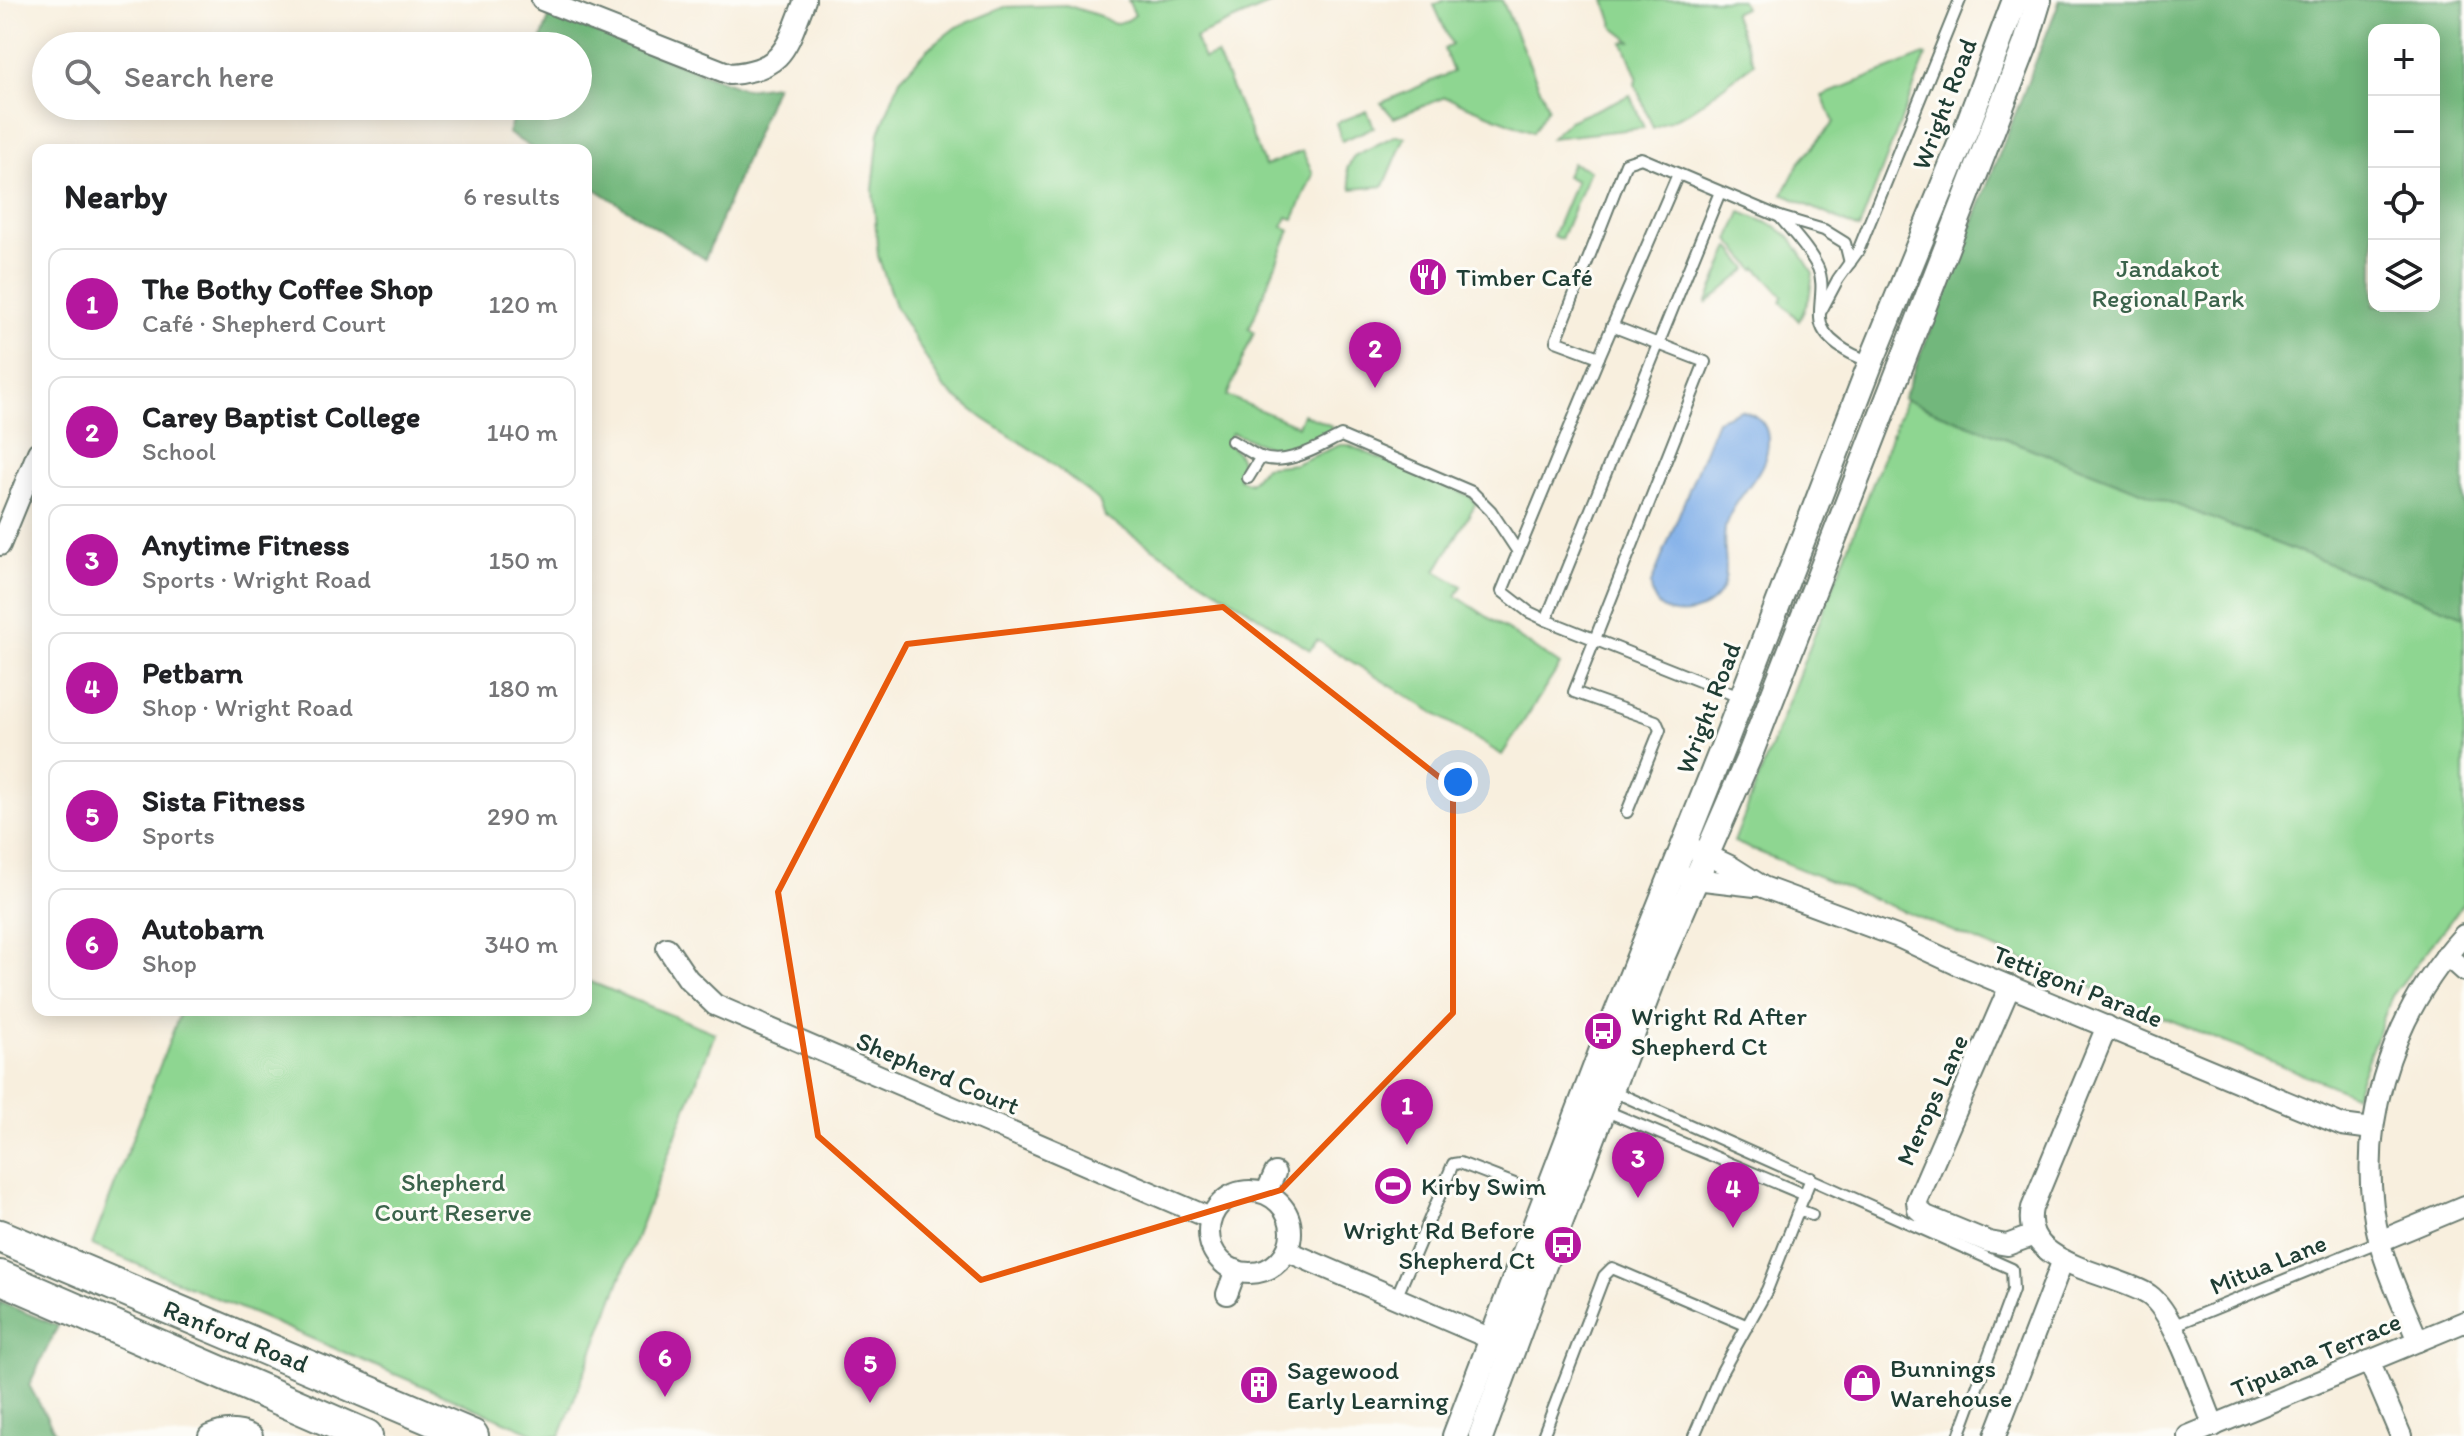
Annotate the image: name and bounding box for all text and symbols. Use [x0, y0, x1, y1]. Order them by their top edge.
map controls [2368, 24, 2440, 312]
button: + [2368, 24, 2440, 96]
search box [32, 32, 592, 120]
street label: Wright Road [1904, 34, 1984, 174]
icon: search [60, 54, 104, 98]
text: Search here [124, 58, 274, 95]
button: − [2368, 96, 2440, 168]
button: locate [2368, 168, 2440, 240]
text: Nearby [64, 176, 167, 217]
text: 6 results [463, 180, 560, 212]
button: layers [2368, 240, 2440, 312]
park label: Jandakot Regional Park [2092, 252, 2244, 314]
restaurant icon: Timber Café [1407, 256, 1449, 298]
place label: Timber Café [1456, 261, 1593, 293]
text: The Bothy Coffee Shop [142, 270, 433, 307]
text: 1 [86, 288, 98, 320]
text: 120 m [489, 288, 558, 320]
text: Café · Shepherd Court [142, 307, 386, 339]
pin: 2 [1349, 322, 1401, 388]
text: Carey Baptist College [142, 398, 420, 435]
text: 2 [85, 416, 99, 448]
text: 140 m [487, 416, 558, 448]
text: School [142, 435, 216, 467]
text: Anytime Fitness [142, 526, 350, 563]
text: 3 [85, 544, 99, 576]
text: 150 m [489, 544, 558, 576]
text: Sports · Wright Road [142, 563, 371, 595]
street label: Wright Road [1668, 638, 1748, 778]
text: Petbarn [142, 654, 243, 691]
text: 4 [84, 672, 100, 704]
text: 180 m [488, 672, 558, 704]
text: Shop · Wright Road [142, 691, 353, 723]
your location [1438, 762, 1478, 802]
text: Sista Fitness [142, 782, 305, 819]
text: 5 [85, 800, 99, 832]
text: 290 m [487, 800, 558, 832]
text: Sports [142, 819, 215, 851]
text: Autobarn [142, 910, 264, 947]
text: 6 [85, 928, 99, 960]
text: 340 m [484, 928, 558, 960]
street label: Tettigoni Parade [1988, 937, 2168, 1035]
text: Shop [142, 947, 197, 979]
place label: Wright Rd After Shepherd Ct [1631, 1000, 1807, 1062]
bus stop icon: Wright Rd After Shepherd Ct [1582, 1010, 1624, 1052]
street label: Shepherd Court [851, 1024, 1025, 1122]
street label: Merops Lane [1889, 1029, 1975, 1171]
pin: 1 [1381, 1079, 1433, 1145]
pin: 3 [1612, 1132, 1664, 1198]
pin: 4 [1707, 1162, 1759, 1228]
sports icon: Kirby Swim [1372, 1165, 1414, 1207]
park label: Shepherd Court Reserve [374, 1166, 532, 1228]
place label: Kirby Swim [1421, 1170, 1546, 1202]
place label: Wright Rd Before Shepherd Ct [1343, 1214, 1535, 1276]
bus stop icon: Wright Rd Before Shepherd Ct [1542, 1224, 1584, 1266]
street label: Mitua Lane [2205, 1226, 2331, 1302]
street label: Ranford Road [159, 1292, 313, 1380]
street label: Tipuana Terrace [2226, 1305, 2406, 1405]
pin: 6 [639, 1331, 691, 1397]
pin: 5 [844, 1337, 896, 1403]
place label: Bunnings Warehouse [1890, 1352, 2012, 1414]
place label: Sagewood Early Learning [1287, 1354, 1449, 1416]
shop icon: Bunnings Warehouse [1841, 1362, 1883, 1404]
building icon: Sagewood Early Learning [1238, 1364, 1280, 1406]

